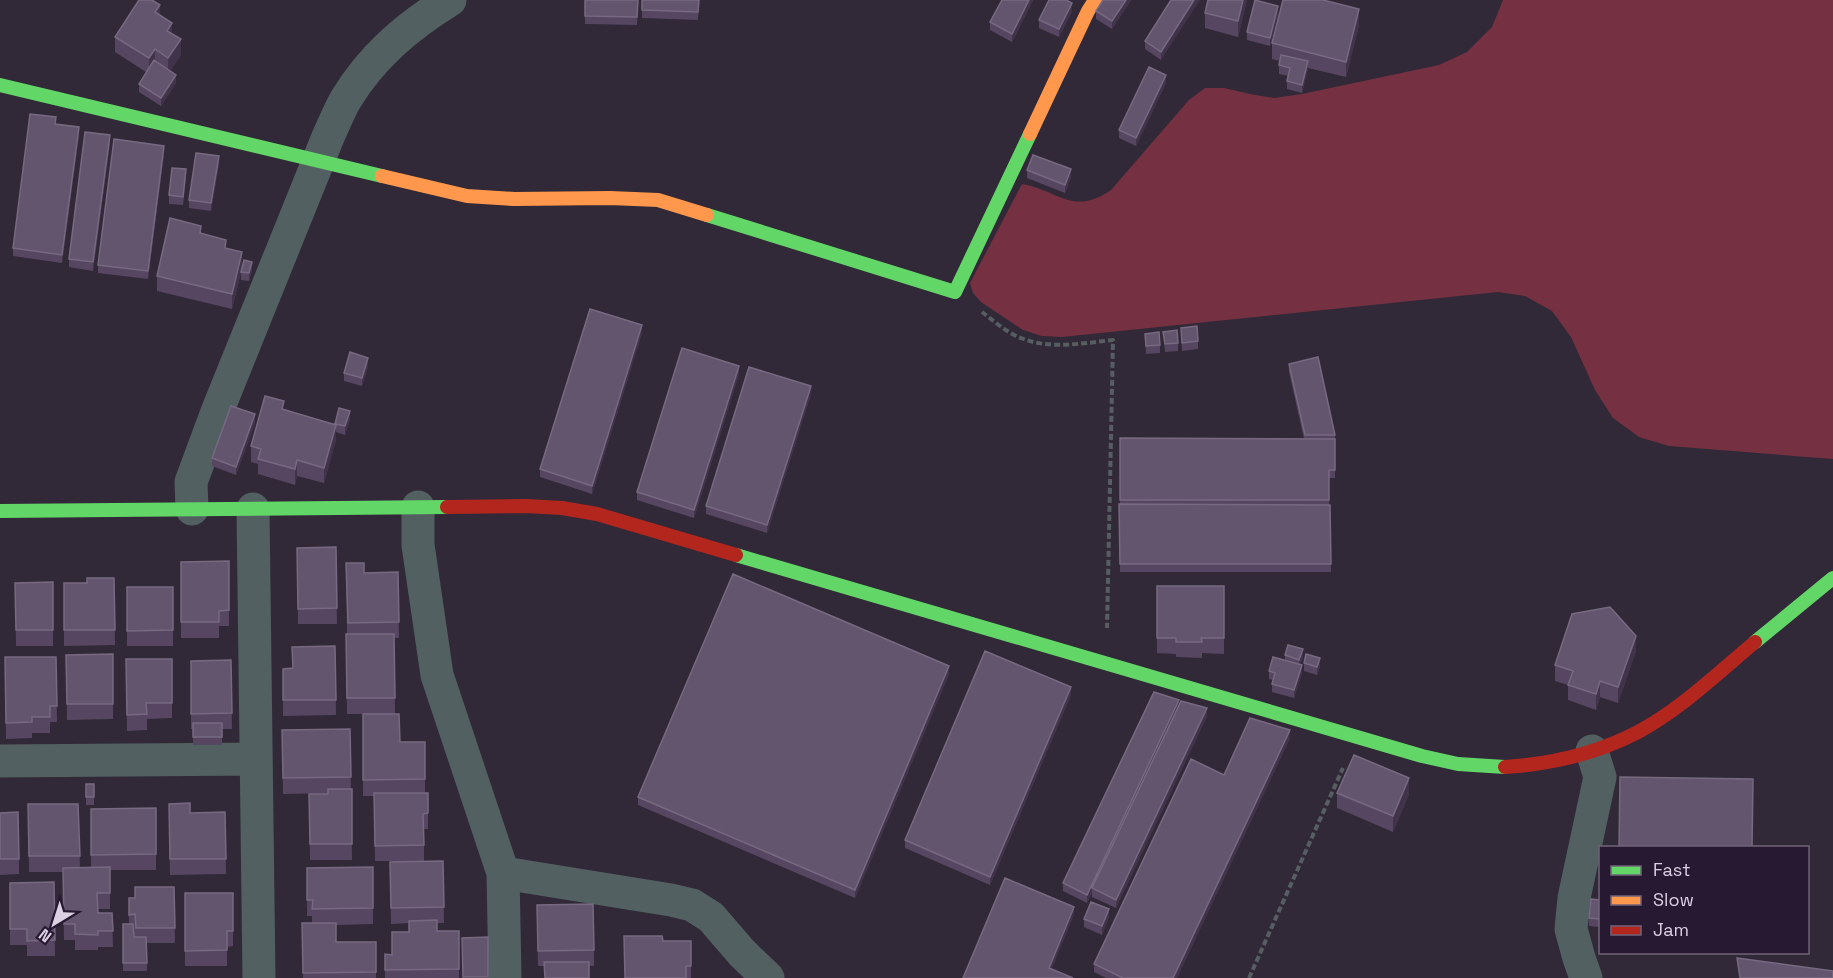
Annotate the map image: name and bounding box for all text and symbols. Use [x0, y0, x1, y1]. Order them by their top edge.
legend [1599, 846, 1809, 954]
text: Fast [1653, 858, 1690, 881]
text: Slow [1653, 888, 1694, 911]
north arrow [24, 894, 84, 954]
text: Jam [1653, 918, 1689, 941]
text: N [34, 924, 56, 947]

